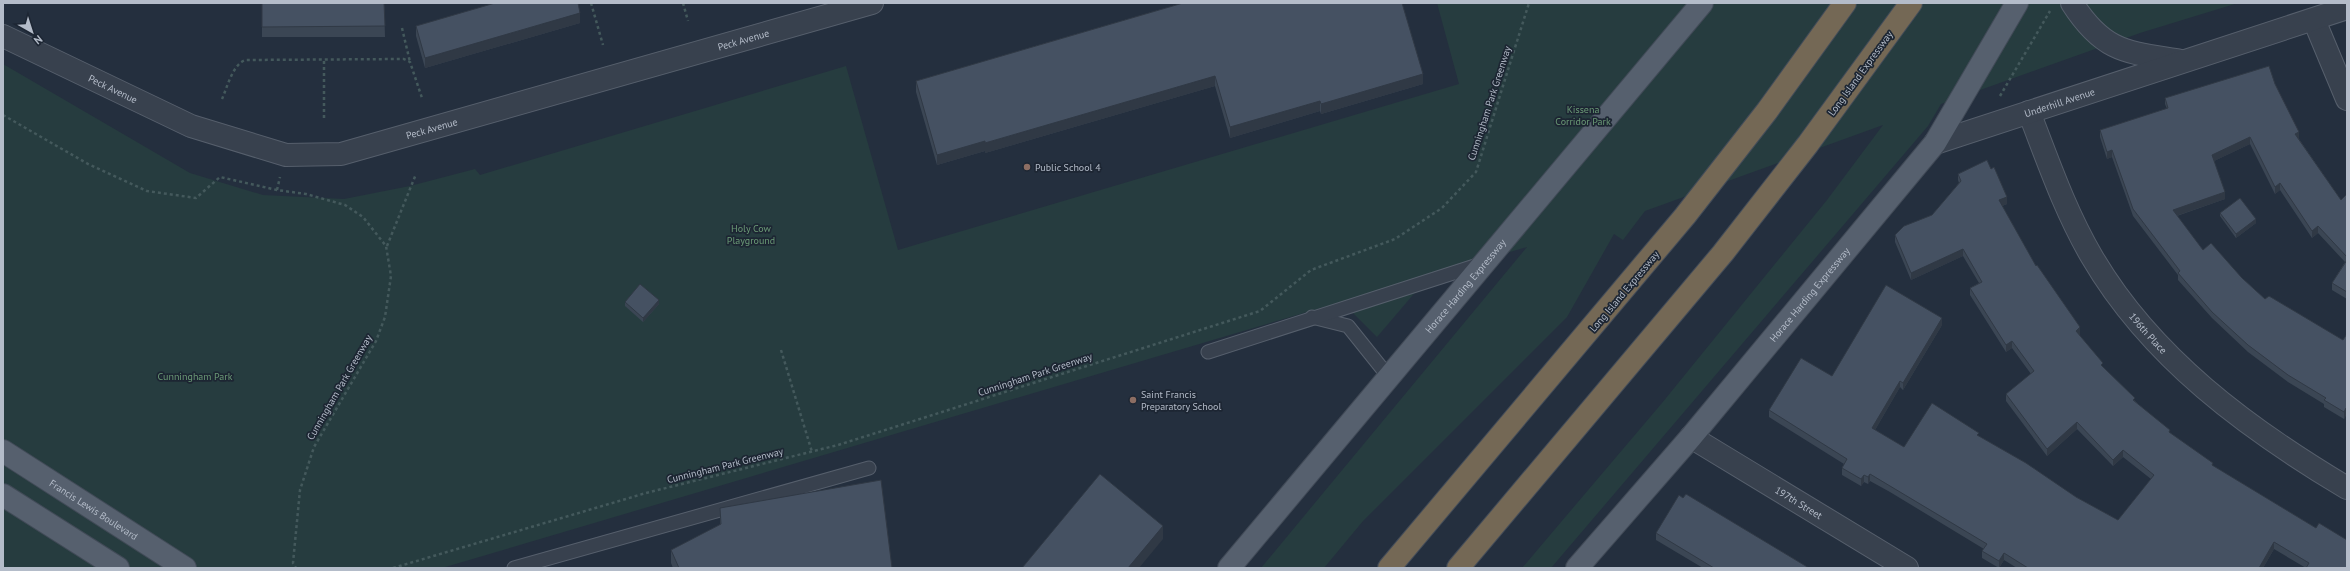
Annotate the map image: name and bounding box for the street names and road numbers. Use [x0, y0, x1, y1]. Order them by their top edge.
street label: Peck Avenue [716, 27, 771, 54]
street label: Long Island Expressway [1825, 28, 1896, 118]
street label: Cunningham Park Greenway [1465, 44, 1514, 162]
street label: Peck Avenue [86, 72, 139, 106]
street label: Underhill Avenue [2023, 85, 2097, 120]
street label: Peck Avenue [405, 115, 459, 142]
street label: Horace Harding Expressway [1422, 236, 1509, 336]
street label: Horace Harding Expressway [1767, 244, 1853, 345]
street label: Long Island Expressway [1587, 248, 1662, 334]
street label: 196th Place [2126, 310, 2170, 357]
street label: Cunningham Park Greenway [304, 332, 375, 442]
street label: Cunningham Park Greenway [976, 350, 1094, 399]
street label: Cunningham Park Greenway [666, 445, 785, 486]
street label: Francis Lewis Boulevard [47, 477, 140, 543]
street label: 197th Street [1772, 483, 1825, 522]

